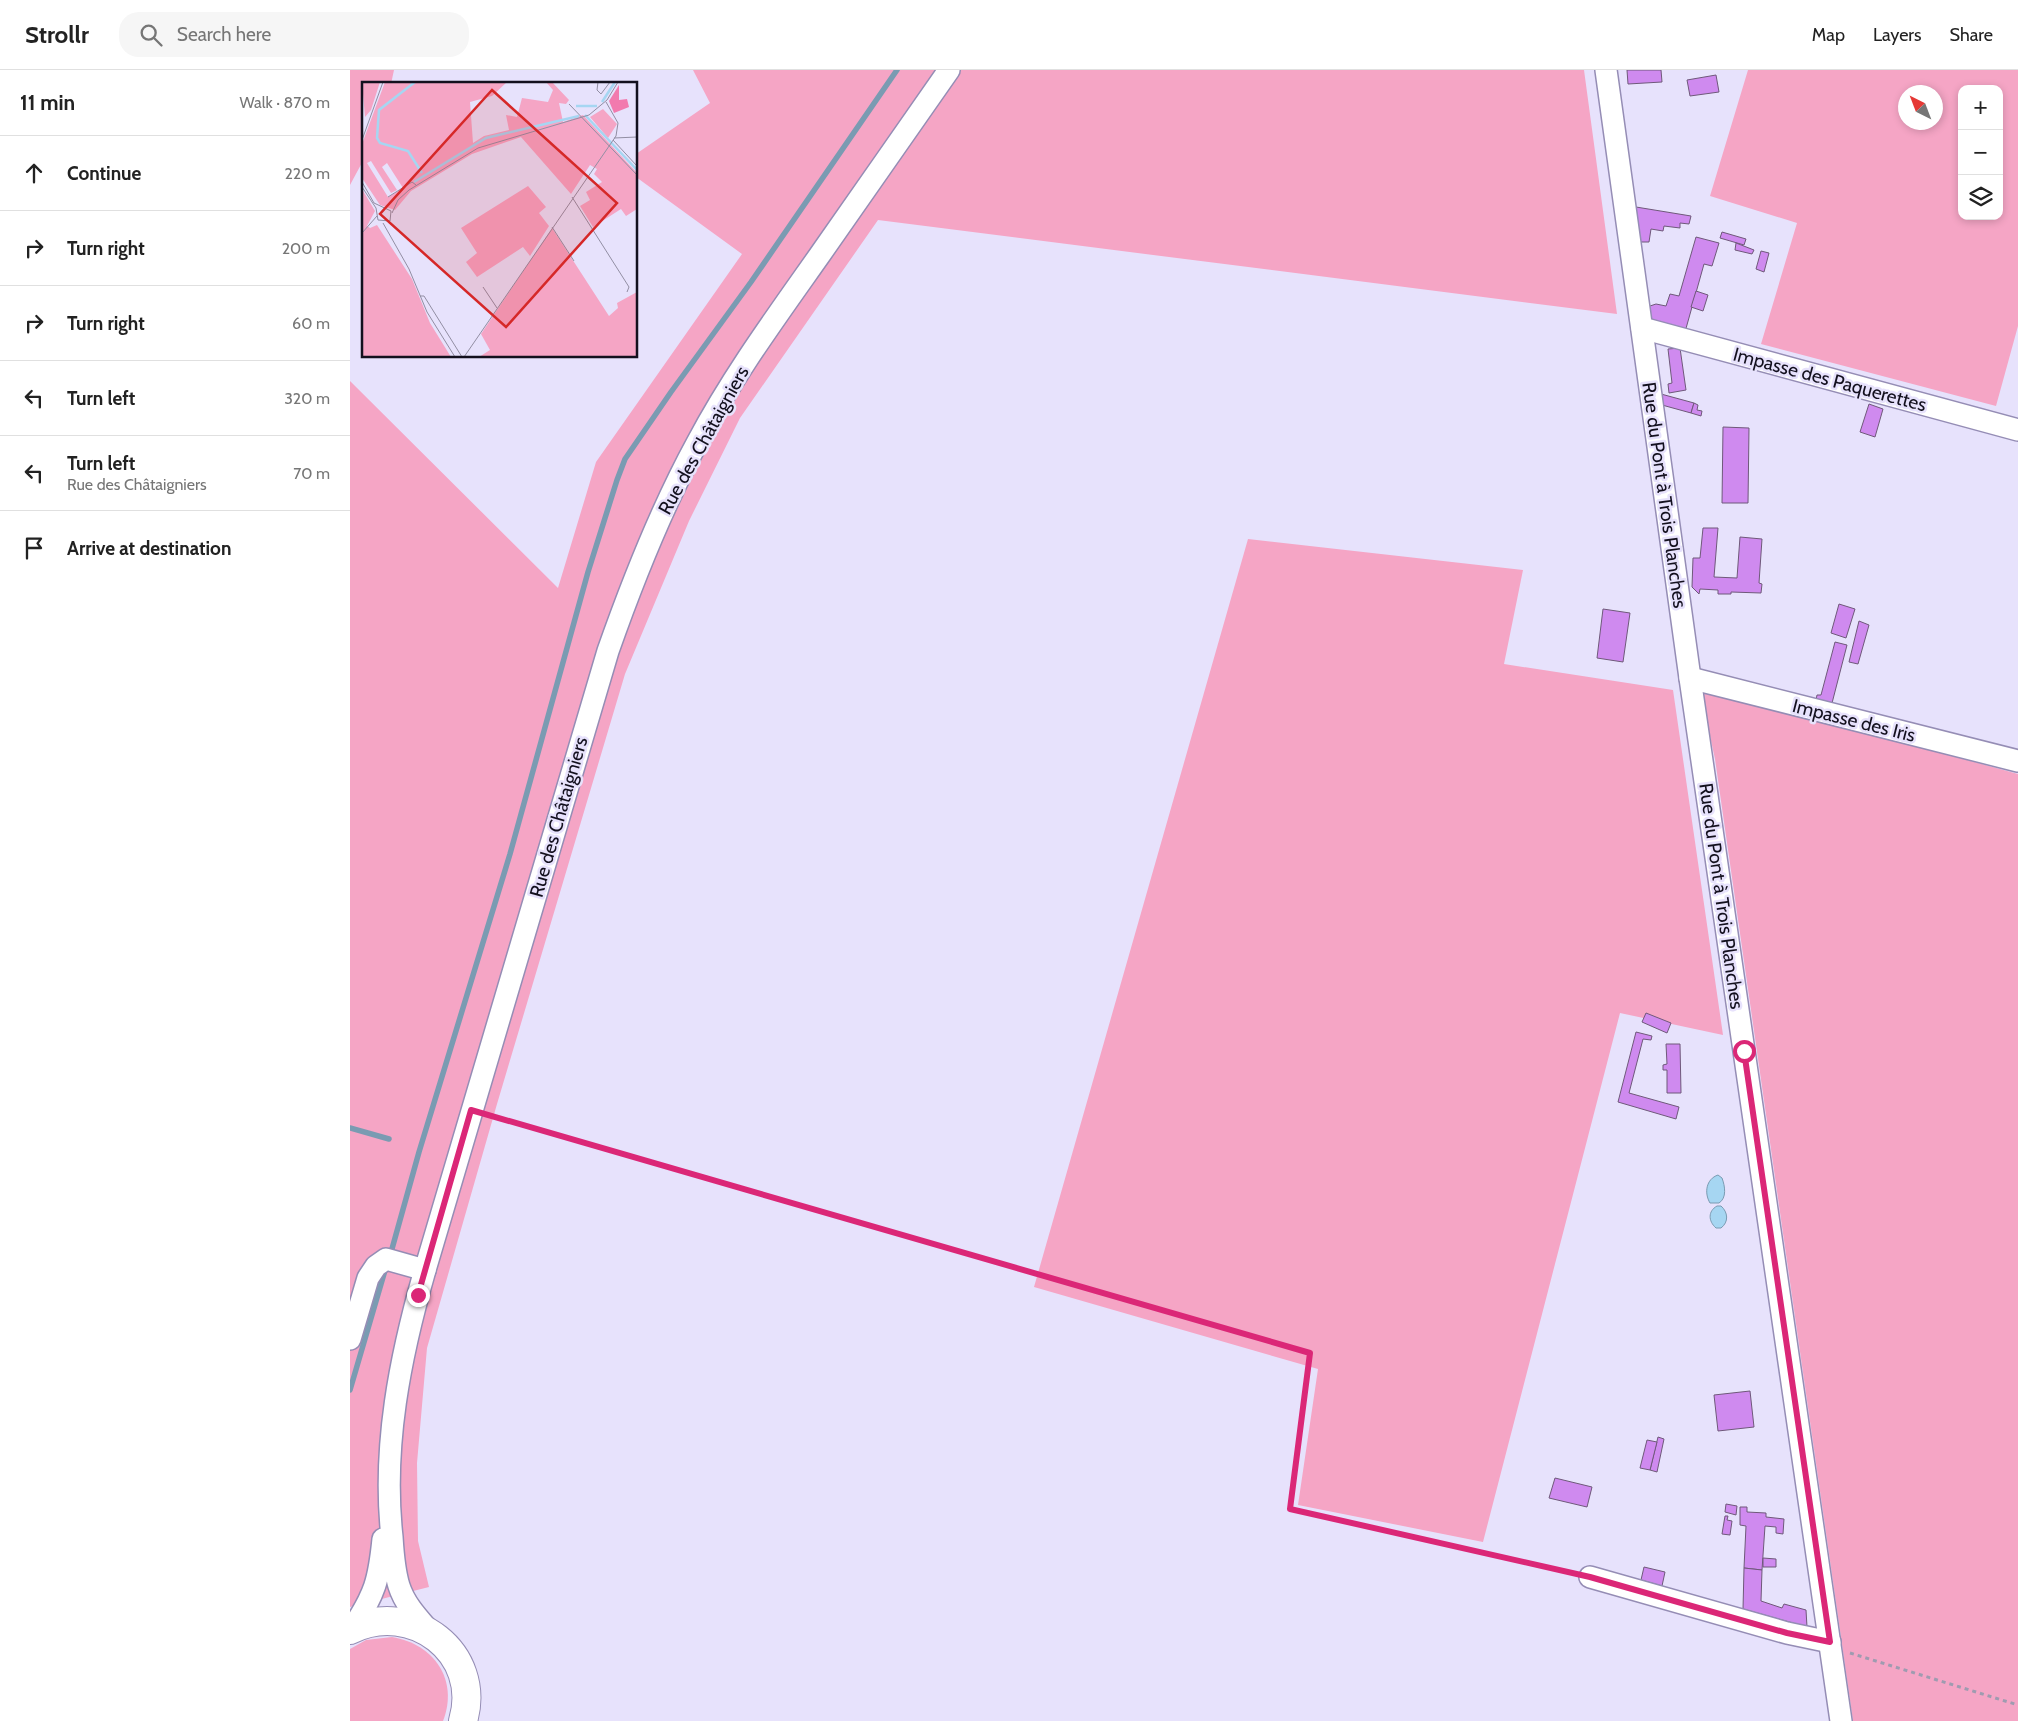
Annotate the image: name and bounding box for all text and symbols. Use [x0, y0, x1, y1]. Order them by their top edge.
search box [119, 12, 469, 57]
text: Strollr [25, 20, 89, 49]
icon: search [137, 21, 165, 49]
text: Search here [177, 23, 271, 46]
text: Map [1812, 24, 1845, 46]
text: Layers [1873, 24, 1922, 46]
text: Share [1950, 24, 1993, 46]
inset map [362, 82, 638, 358]
north arrow [1898, 85, 1943, 130]
map controls [1958, 85, 2003, 220]
button: + [1958, 85, 2003, 130]
text: 11 min [20, 90, 75, 115]
text: Walk · 870 m [239, 93, 330, 112]
button: − [1958, 130, 2003, 175]
icon: ahead [20, 159, 48, 187]
text: Continue [67, 162, 141, 185]
text: 220 m [284, 164, 330, 183]
button: layers [1958, 175, 2003, 220]
icon: right [20, 234, 48, 262]
text: Turn right [67, 237, 145, 260]
text: 200 m [282, 239, 330, 258]
icon: right [20, 309, 48, 337]
text: Turn right [67, 312, 145, 335]
text: 60 m [292, 314, 330, 333]
street label: Impasse des Paquerettes [1731, 343, 1929, 416]
street label: Rue des Châtaigniers [653, 362, 754, 518]
street label: Rue du Pont à Trois Planches [1637, 381, 1692, 610]
icon: left [20, 384, 48, 412]
text: Turn left [67, 387, 135, 410]
text: 320 m [284, 389, 330, 408]
text: Turn left [67, 452, 135, 475]
icon: left [20, 459, 48, 487]
text: 70 m [293, 464, 330, 483]
text: Rue des Châtaigniers [67, 475, 207, 494]
icon: arrive [20, 534, 48, 562]
text: Arrive at destination [67, 537, 231, 560]
street label: Impasse des Iris [1790, 694, 1918, 747]
street label: Rue des Châtaigniers [525, 734, 592, 900]
street label: Rue du Pont à Trois Planches [1694, 782, 1749, 1011]
route start [1733, 1040, 1756, 1063]
route end [407, 1284, 430, 1307]

